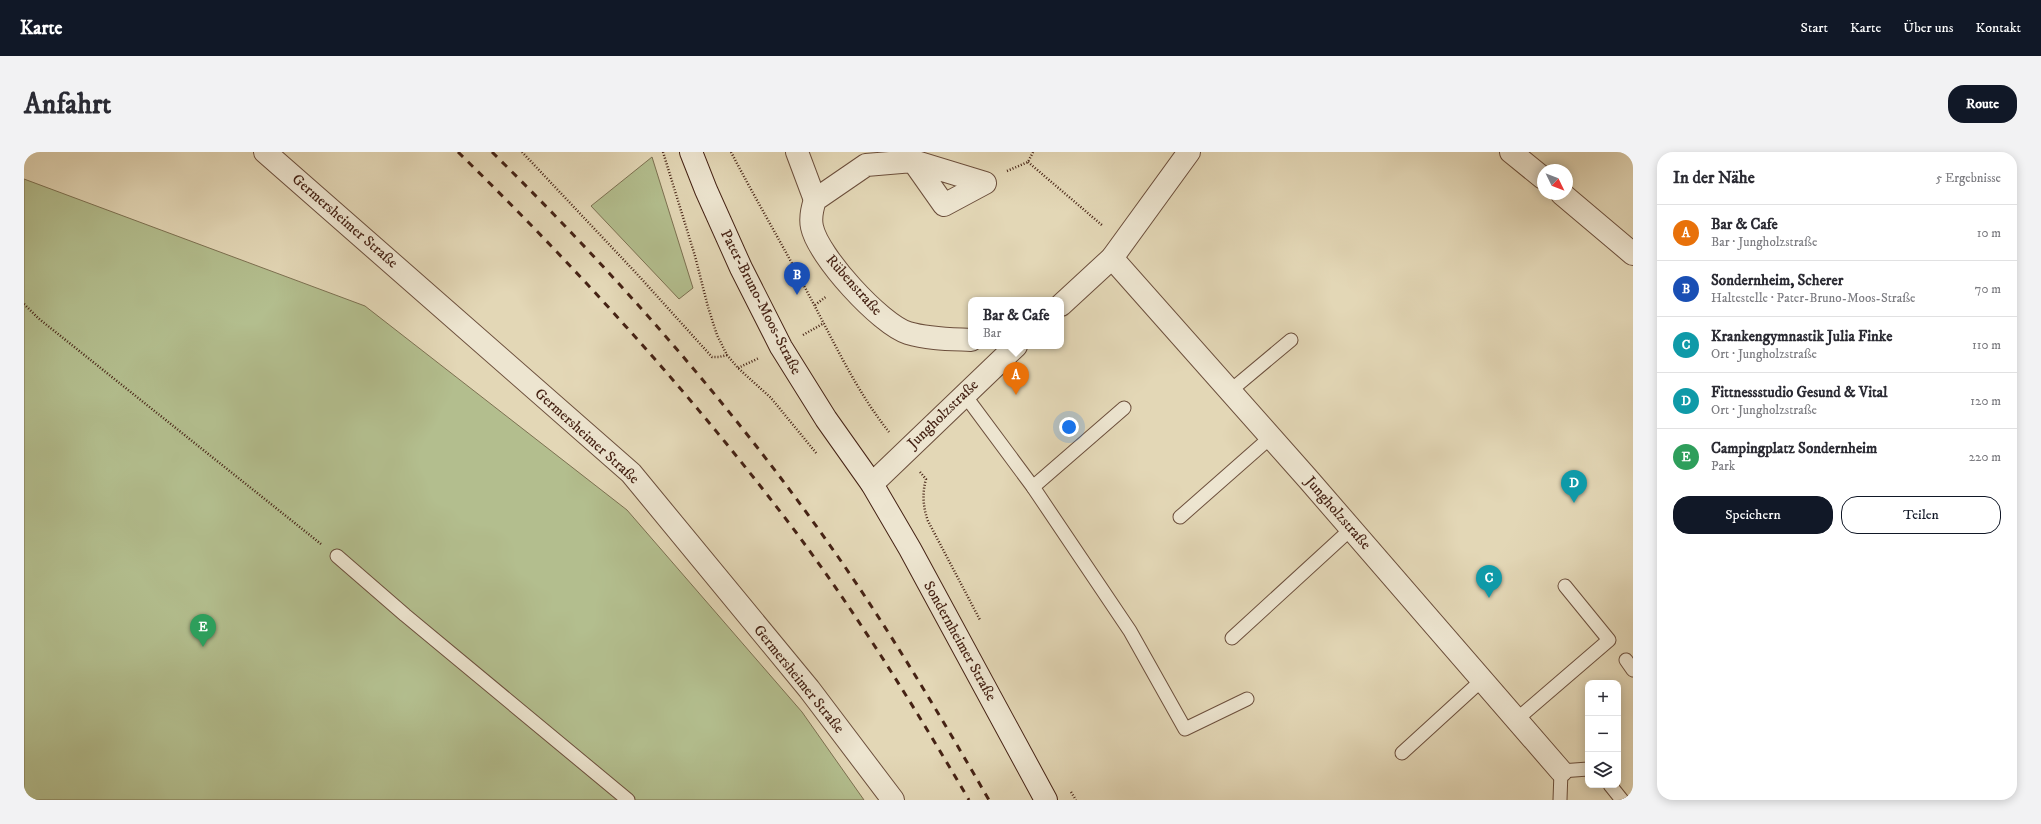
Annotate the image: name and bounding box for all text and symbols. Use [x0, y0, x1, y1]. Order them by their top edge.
text: Karte [20, 17, 62, 40]
text: Start [1801, 19, 1828, 37]
text: Karte [1850, 19, 1881, 37]
text: Über uns [1903, 19, 1953, 37]
text: Kontakt [1975, 19, 2021, 37]
button: Route [1948, 85, 2017, 123]
text: Anfahrt [24, 87, 111, 122]
north arrow [1537, 164, 1573, 200]
text: In der Nähe [1673, 167, 1755, 189]
street label: Germersheimer Straße [288, 170, 402, 272]
text: 5 Ergebnisse [1936, 170, 2001, 186]
text: Bar & Cafe [1711, 215, 1778, 234]
text: A [1682, 225, 1690, 241]
text: 10 m [1977, 225, 2001, 241]
street label: Pater-Bruno-Moos-Straße [717, 227, 805, 377]
text: Bar · Jungholzstraße [1711, 234, 1817, 250]
street label: Rübenstraße [822, 251, 886, 319]
pin: B [784, 262, 810, 295]
text: Sondernheim, Scherer [1711, 271, 1843, 290]
text: B [1682, 281, 1690, 297]
text: 70 m [1975, 281, 2001, 297]
text: Haltestelle · Pater-Bruno-Moos-Straße [1711, 290, 1915, 306]
popup [968, 297, 1064, 349]
text: Bar & Cafe [983, 306, 1049, 325]
text: Bar [983, 325, 1001, 341]
text: Krankengymnastik Julia Finke [1711, 327, 1892, 346]
text: C [1682, 337, 1690, 353]
text: 110 m [1972, 337, 2001, 353]
text: Ort · Jungholzstraße [1711, 346, 1817, 362]
pin: A [1003, 362, 1029, 395]
street label: Jungholzstraße [902, 375, 982, 454]
text: Fittnessstudio Gesund & Vital [1711, 383, 1888, 402]
street label: Germersheimer Straße [531, 384, 643, 488]
text: D [1681, 393, 1691, 409]
text: 120 m [1970, 393, 2001, 409]
text: Ort · Jungholzstraße [1711, 402, 1817, 418]
your location [1059, 417, 1079, 437]
text: Campingplatz Sondernheim [1711, 439, 1877, 458]
text: E [1681, 449, 1691, 465]
text: 220 m [1969, 449, 2001, 465]
text: Park [1711, 458, 1735, 474]
pin: D [1561, 470, 1587, 503]
street label: Jungholzstraße [1300, 471, 1375, 554]
button: Speichern [1673, 496, 1833, 534]
button: Teilen [1841, 496, 2001, 534]
pin: C [1476, 565, 1502, 598]
street label: Sondernheimer Straße [919, 578, 1001, 704]
pin: E [190, 614, 216, 647]
street label: Germersheimer Straße [749, 621, 849, 737]
map controls [1585, 680, 1621, 788]
button: + [1585, 680, 1621, 716]
button: − [1585, 716, 1621, 752]
button: layers [1585, 752, 1621, 788]

